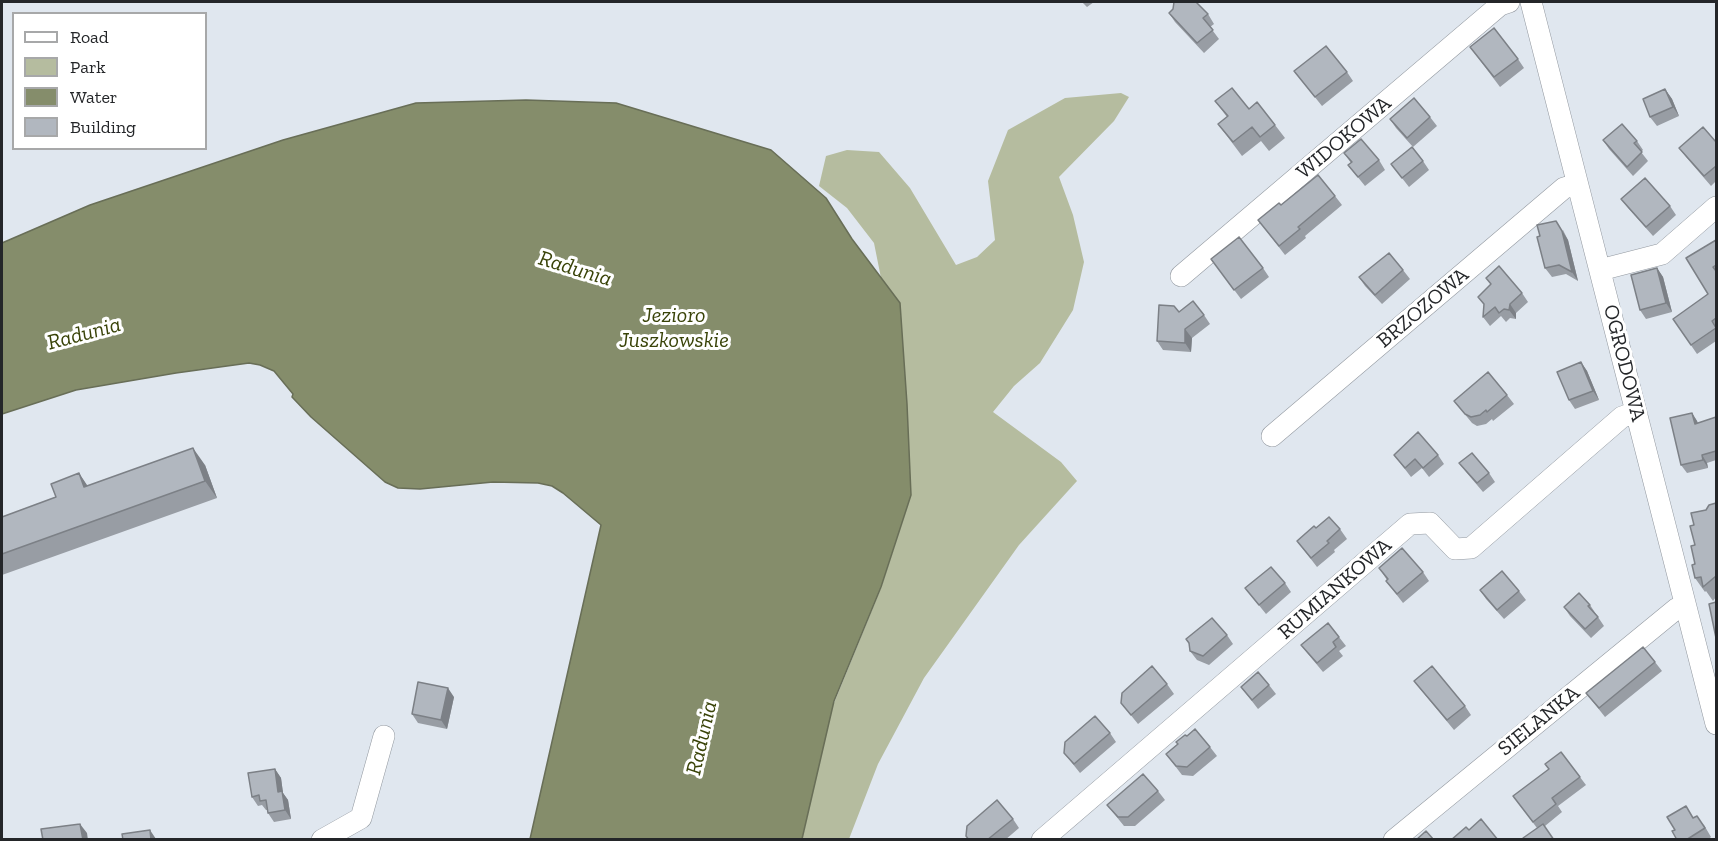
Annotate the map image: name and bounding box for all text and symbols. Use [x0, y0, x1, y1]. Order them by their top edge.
legend [12, 12, 207, 150]
text: Road [70, 26, 109, 48]
text: Park [70, 56, 106, 78]
text: Water [70, 86, 117, 108]
street label: WIDOKOWA [1292, 91, 1396, 185]
text: Building [70, 116, 136, 138]
water label: Radunia [535, 245, 615, 293]
street label: BRZOZOWA [1372, 262, 1474, 354]
street label: OGRODOWA [1597, 302, 1651, 424]
water label: Jezioro Juszkowskie [619, 303, 729, 354]
water label: Radunia [44, 312, 124, 356]
street label: RUMIANKOWA [1273, 533, 1397, 645]
street label: SIELANKA [1493, 680, 1585, 762]
water label: Radunia [681, 698, 723, 778]

